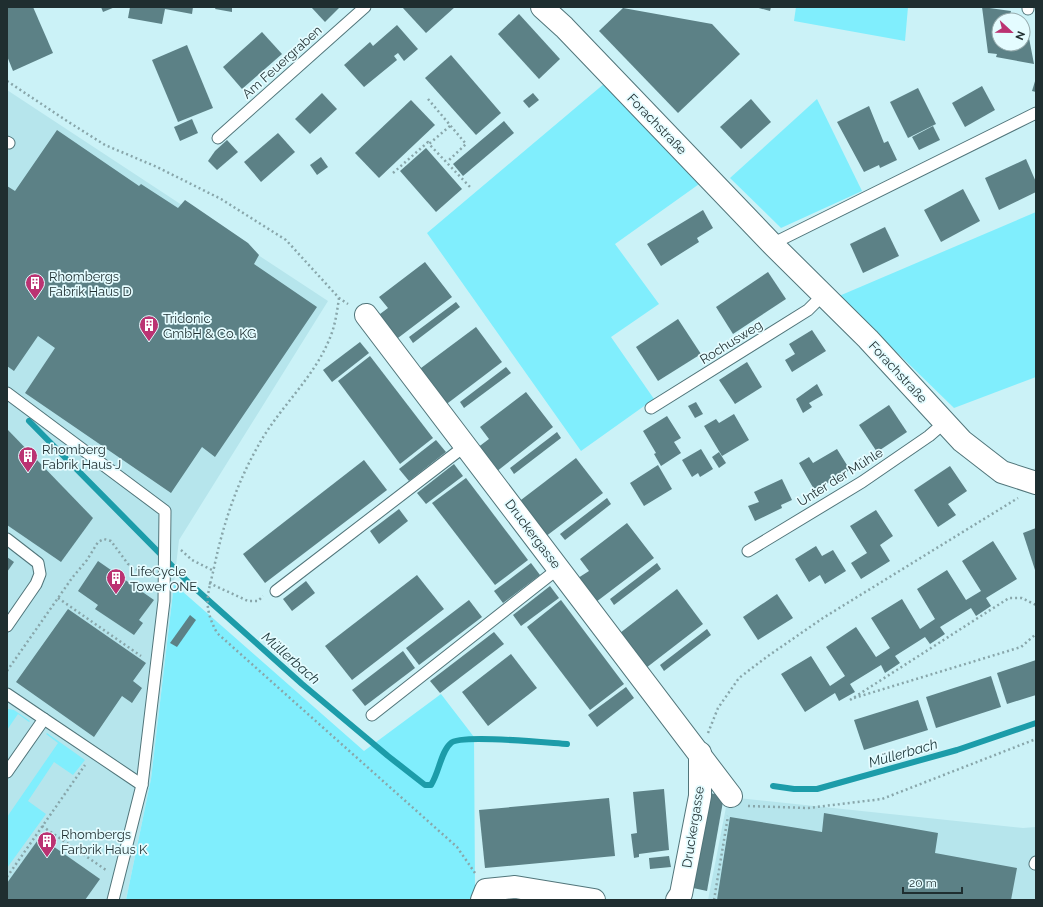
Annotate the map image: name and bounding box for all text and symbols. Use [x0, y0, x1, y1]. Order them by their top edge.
north arrow [991, 12, 1031, 52]
street label: Am Feuergraben [239, 22, 325, 102]
text: N [1012, 29, 1027, 42]
street label: Forachstraße [624, 91, 690, 158]
place label: Rhombergs Fabrik Haus D [49, 269, 132, 299]
building icon: Rhombergs Fabrik Haus D [24, 272, 46, 300]
place label: Tridonic GmbH & Co. KG [163, 311, 256, 341]
building icon: Tridonic GmbH & Co. KG [138, 314, 160, 342]
street label: Rochusweg [697, 317, 765, 367]
street label: Forachstraße [866, 338, 930, 406]
place label: Rhomberg Fabrik Haus J [42, 442, 121, 472]
building icon: Rhomberg Fabrik Haus J [17, 445, 39, 473]
street label: Unter der Mühle [795, 445, 886, 509]
street label: Druckergasse [502, 497, 564, 572]
place label: LifeCycle Tower ONE [130, 564, 197, 594]
building icon: LifeCycle Tower ONE [105, 567, 127, 595]
water label: Müllerbach [259, 629, 323, 688]
water label: Müllerbach [867, 735, 940, 771]
street label: Druckergasse [679, 785, 707, 869]
place label: Rhombergs Farbrik Haus K [61, 827, 148, 857]
building icon: Rhombergs Farbrik Haus K [36, 830, 58, 858]
scale bar [903, 869, 962, 895]
text: 20 m [909, 876, 937, 890]

